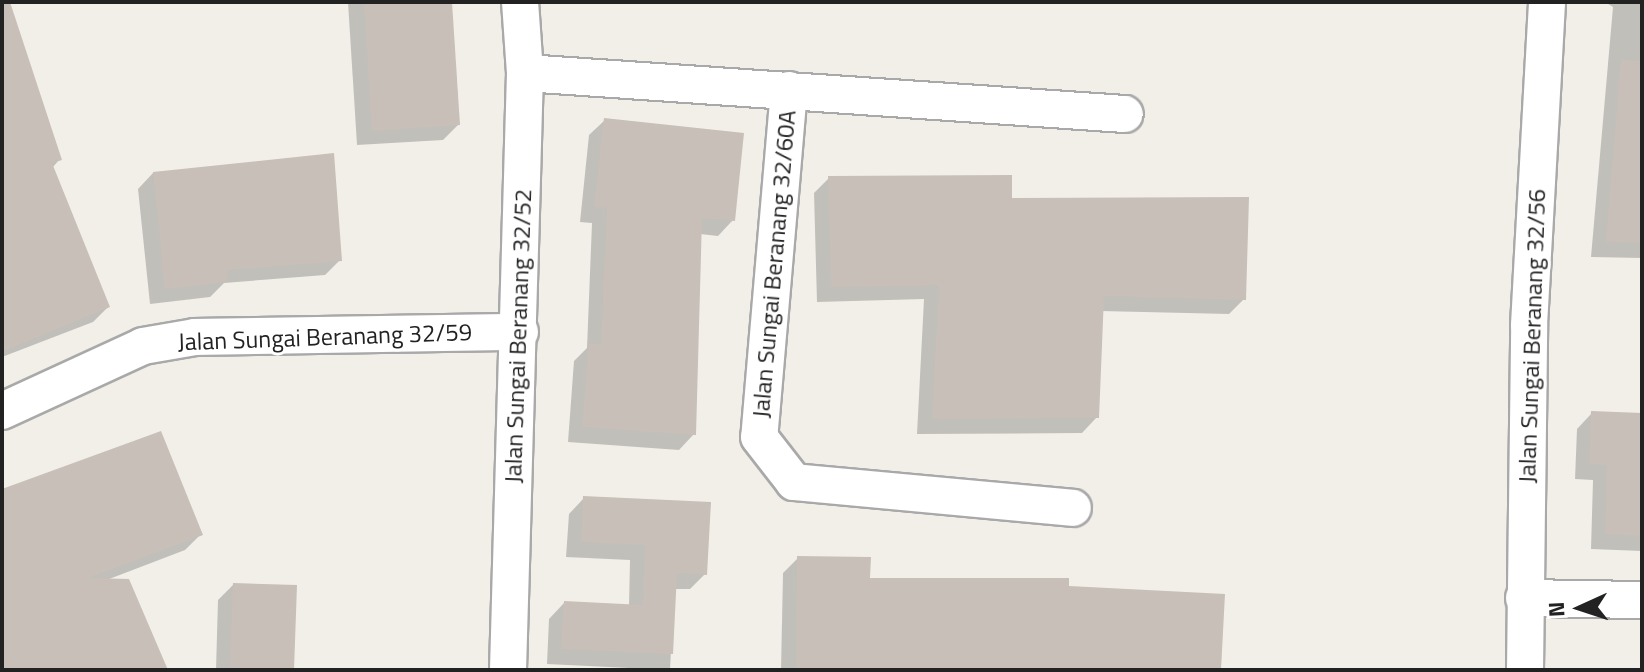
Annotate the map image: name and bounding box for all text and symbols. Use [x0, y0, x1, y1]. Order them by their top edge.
street label: Jalan Sungai Beranang 32/60A [746, 109, 802, 419]
street label: Jalan Sungai Beranang 32/52 [498, 188, 538, 484]
street label: Jalan Sungai Beranang 32/56 [1512, 188, 1552, 484]
street label: Jalan Sungai Beranang 32/59 [177, 317, 473, 357]
north arrow [1540, 568, 1620, 648]
text: N [1539, 601, 1573, 618]

